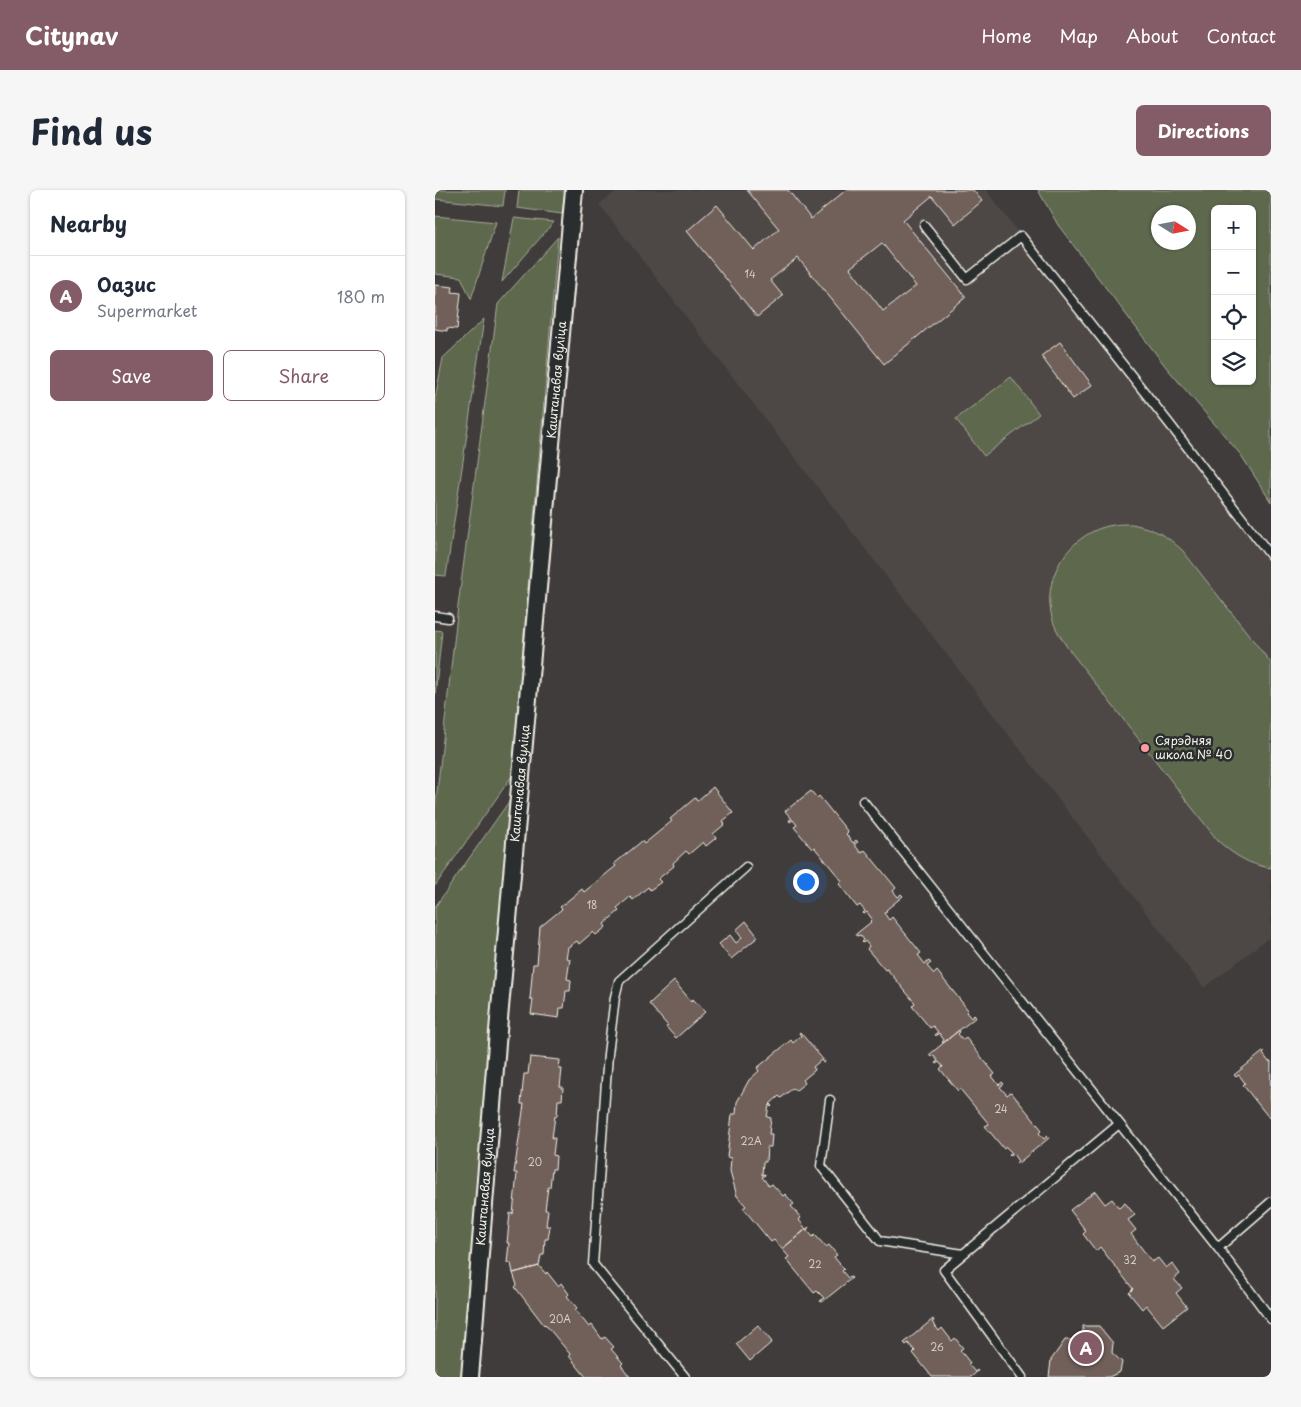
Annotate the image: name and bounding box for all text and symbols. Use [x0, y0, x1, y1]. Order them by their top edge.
text: Citynav [25, 17, 118, 53]
text: Home [981, 22, 1031, 49]
text: Map [1059, 22, 1098, 49]
text: About [1126, 22, 1178, 49]
text: Contact [1206, 22, 1276, 49]
text: Find us [30, 104, 152, 157]
button: Directions [1136, 105, 1271, 156]
north arrow [1151, 205, 1196, 250]
map controls [1211, 205, 1256, 385]
button: + [1211, 205, 1256, 250]
text: Nearby [50, 207, 127, 239]
button: − [1211, 250, 1256, 295]
house number: 14 [744, 266, 756, 281]
text: Оазис [97, 270, 156, 298]
text: A [60, 284, 72, 308]
text: 180 m [337, 284, 385, 308]
button: locate [1211, 295, 1256, 340]
text: Supermarket [97, 298, 197, 322]
street label: Каштанавая вуліца [542, 320, 570, 439]
button: layers [1211, 340, 1256, 385]
button: Save [50, 350, 213, 401]
button: Share [223, 350, 385, 401]
street label: Каштанавая вуліца [505, 723, 534, 842]
place label: Сярэдняя школа № 40 [1155, 731, 1232, 763]
marker: Сярэдняя школа № 40 [1139, 742, 1151, 754]
your location [793, 869, 819, 895]
house number: 18 [587, 897, 597, 912]
house number: 24 [994, 1101, 1008, 1116]
street label: Каштанавая вуліца [471, 1127, 498, 1246]
house number: 22А [740, 1133, 762, 1148]
house number: 20 [528, 1154, 542, 1169]
house number: 32 [1123, 1252, 1137, 1267]
house number: 22 [808, 1256, 822, 1271]
house number: 20А [549, 1311, 571, 1326]
pin: A [1070, 1329, 1102, 1367]
house number: 26 [930, 1339, 944, 1354]

